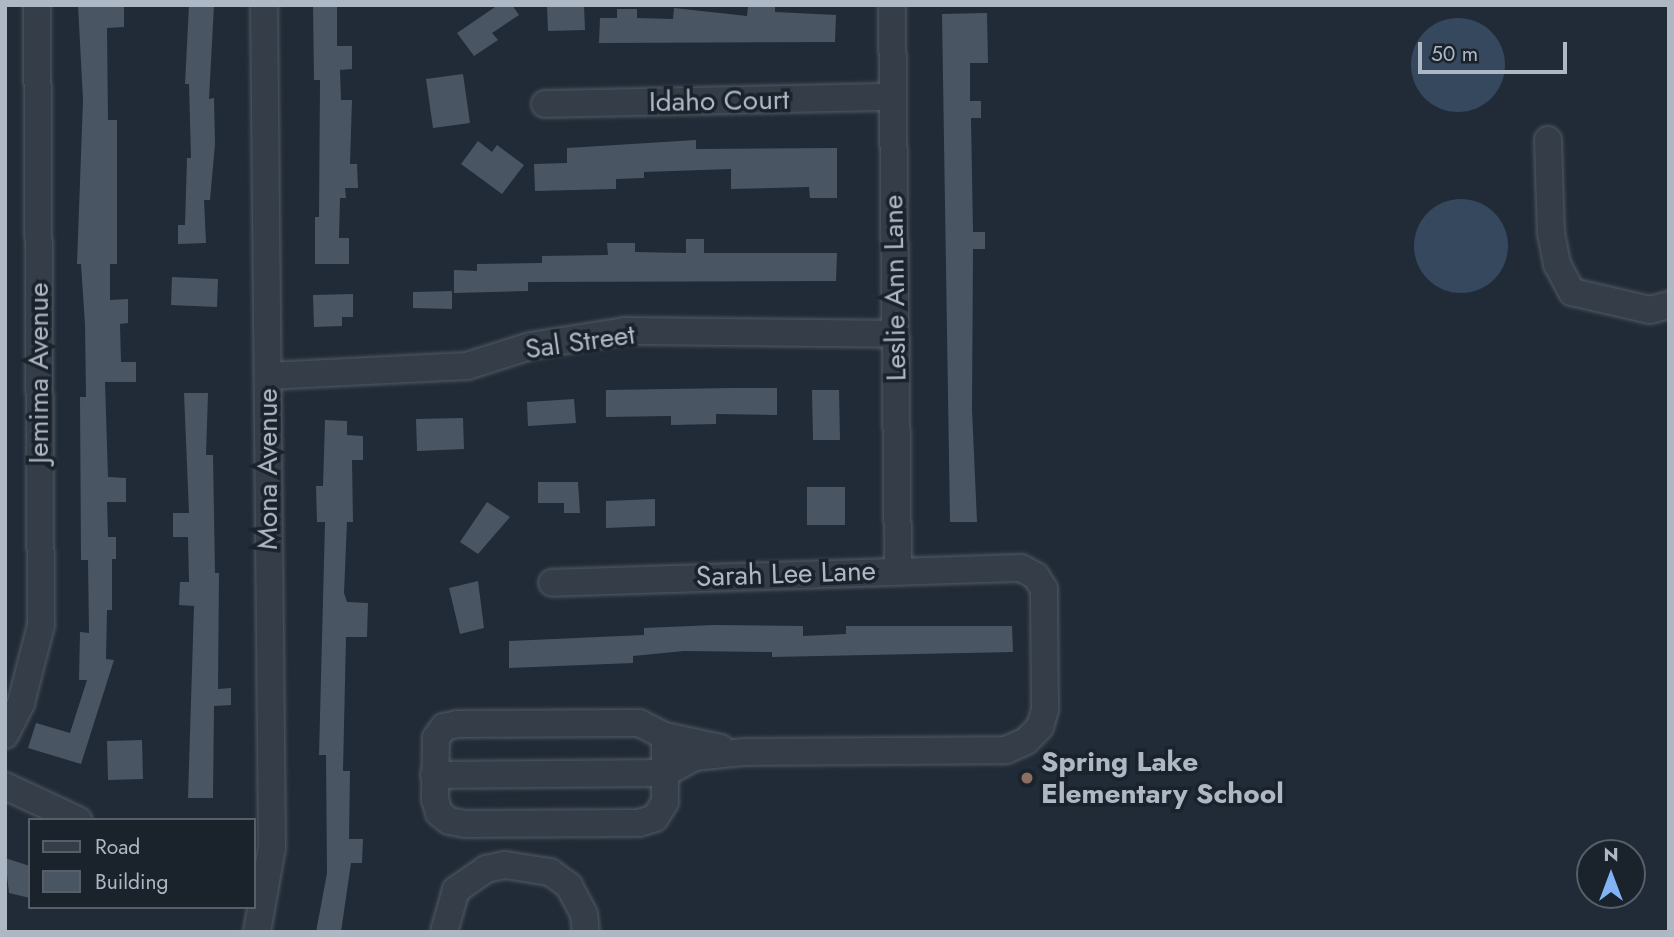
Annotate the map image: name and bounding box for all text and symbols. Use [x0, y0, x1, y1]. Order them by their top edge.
scale bar [1422, 28, 1571, 72]
text: 50 m [1431, 39, 1478, 69]
street label: Idaho Court [649, 83, 789, 119]
street label: Leslie Ann Lane [877, 195, 913, 381]
street label: Jemima Avenue [22, 282, 56, 464]
street label: Sal Street [523, 318, 637, 366]
street label: Mona Avenue [251, 388, 285, 550]
street label: Sarah Lee Lane [695, 554, 877, 594]
place label: Spring Lake Elementary School [1041, 745, 1284, 811]
marker: Spring Lake Elementary School [1019, 770, 1035, 786]
legend [28, 818, 256, 909]
text: Road [95, 832, 140, 862]
north arrow [1576, 839, 1646, 909]
text: N [1603, 841, 1619, 868]
text: Building [95, 867, 168, 897]

